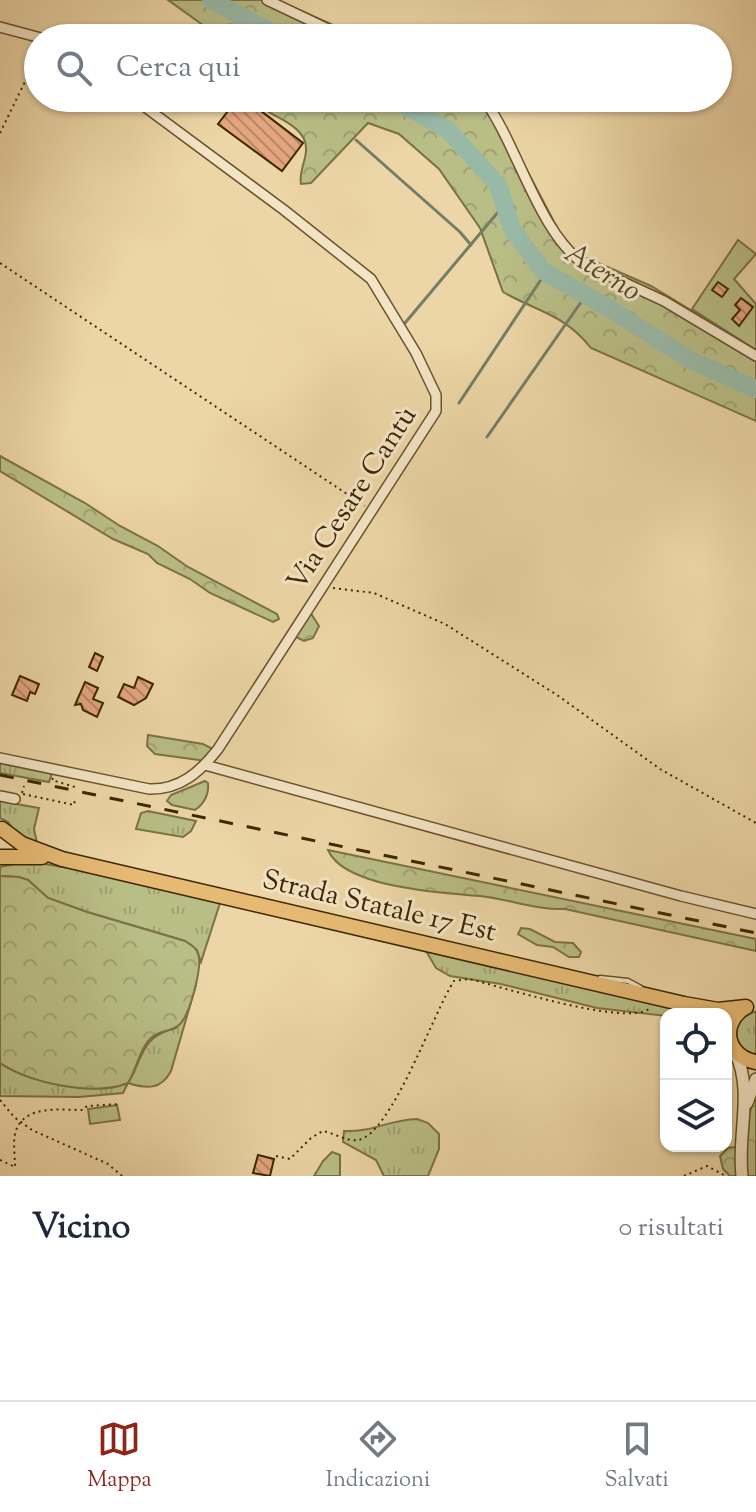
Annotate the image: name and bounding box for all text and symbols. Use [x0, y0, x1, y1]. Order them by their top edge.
search box [24, 24, 732, 112]
icon: search [52, 46, 96, 90]
text: Cerca qui [116, 47, 241, 90]
water label: Aterno [555, 233, 649, 313]
street label: Via Cesare Cantù [278, 399, 428, 599]
street label: Strada Statale 17 Est [258, 861, 500, 953]
map controls [660, 1008, 732, 1152]
button: locate [660, 1008, 732, 1080]
button: layers [660, 1080, 732, 1152]
text: Vicino [32, 1204, 130, 1253]
text: 0 risultati [618, 1210, 724, 1247]
tab: Mappa [87, 1417, 152, 1497]
tab: Indicazioni [326, 1417, 430, 1497]
tab: Salvati [605, 1417, 669, 1497]

